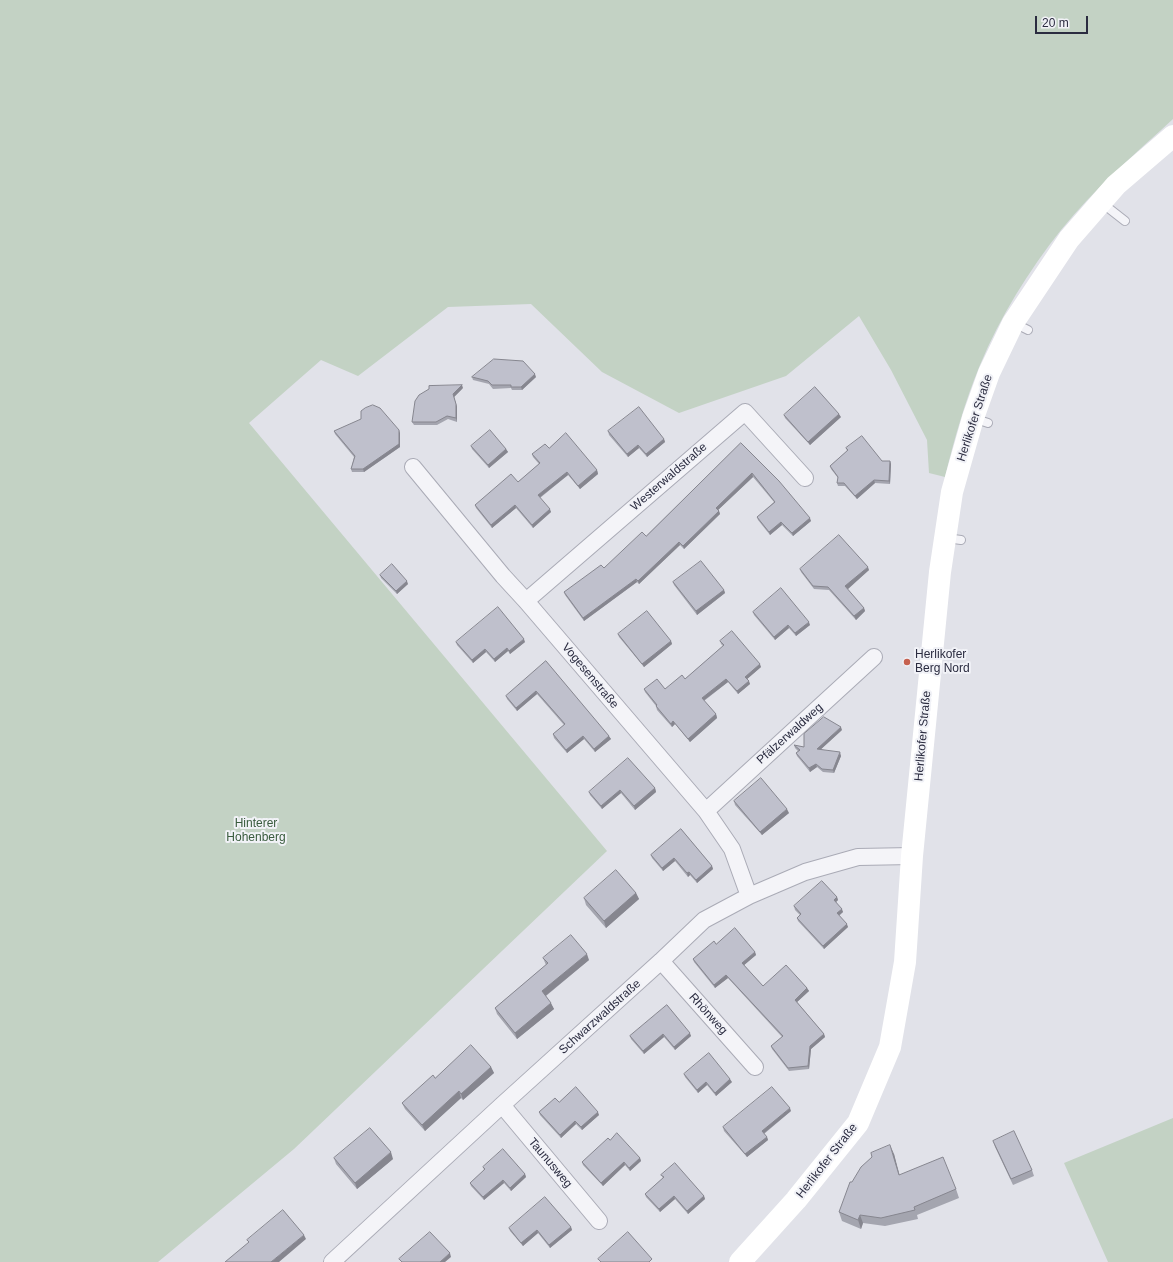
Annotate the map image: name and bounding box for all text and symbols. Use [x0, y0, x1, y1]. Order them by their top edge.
scale bar [1037, 8, 1090, 34]
text: 20 m [1042, 16, 1069, 30]
street label: Herlikofer Straße [954, 373, 996, 463]
street label: Westerwaldstraße [628, 440, 710, 514]
street label: Vogesenstraße [559, 640, 621, 712]
place label: Herlikofer Berg Nord [915, 648, 970, 676]
marker: Herlikofer Berg Nord [902, 657, 912, 667]
street label: Herlikofer Straße [912, 690, 934, 782]
street label: Pfälzerwaldweg [754, 701, 826, 767]
park label: Hinterer Hohenberg [226, 817, 286, 845]
street label: Schwarzwaldstraße [556, 977, 644, 1057]
street label: Rhönweg [686, 990, 730, 1038]
street label: Herlikofer Straße [793, 1121, 861, 1201]
street label: Taunusweg [525, 1135, 575, 1191]

